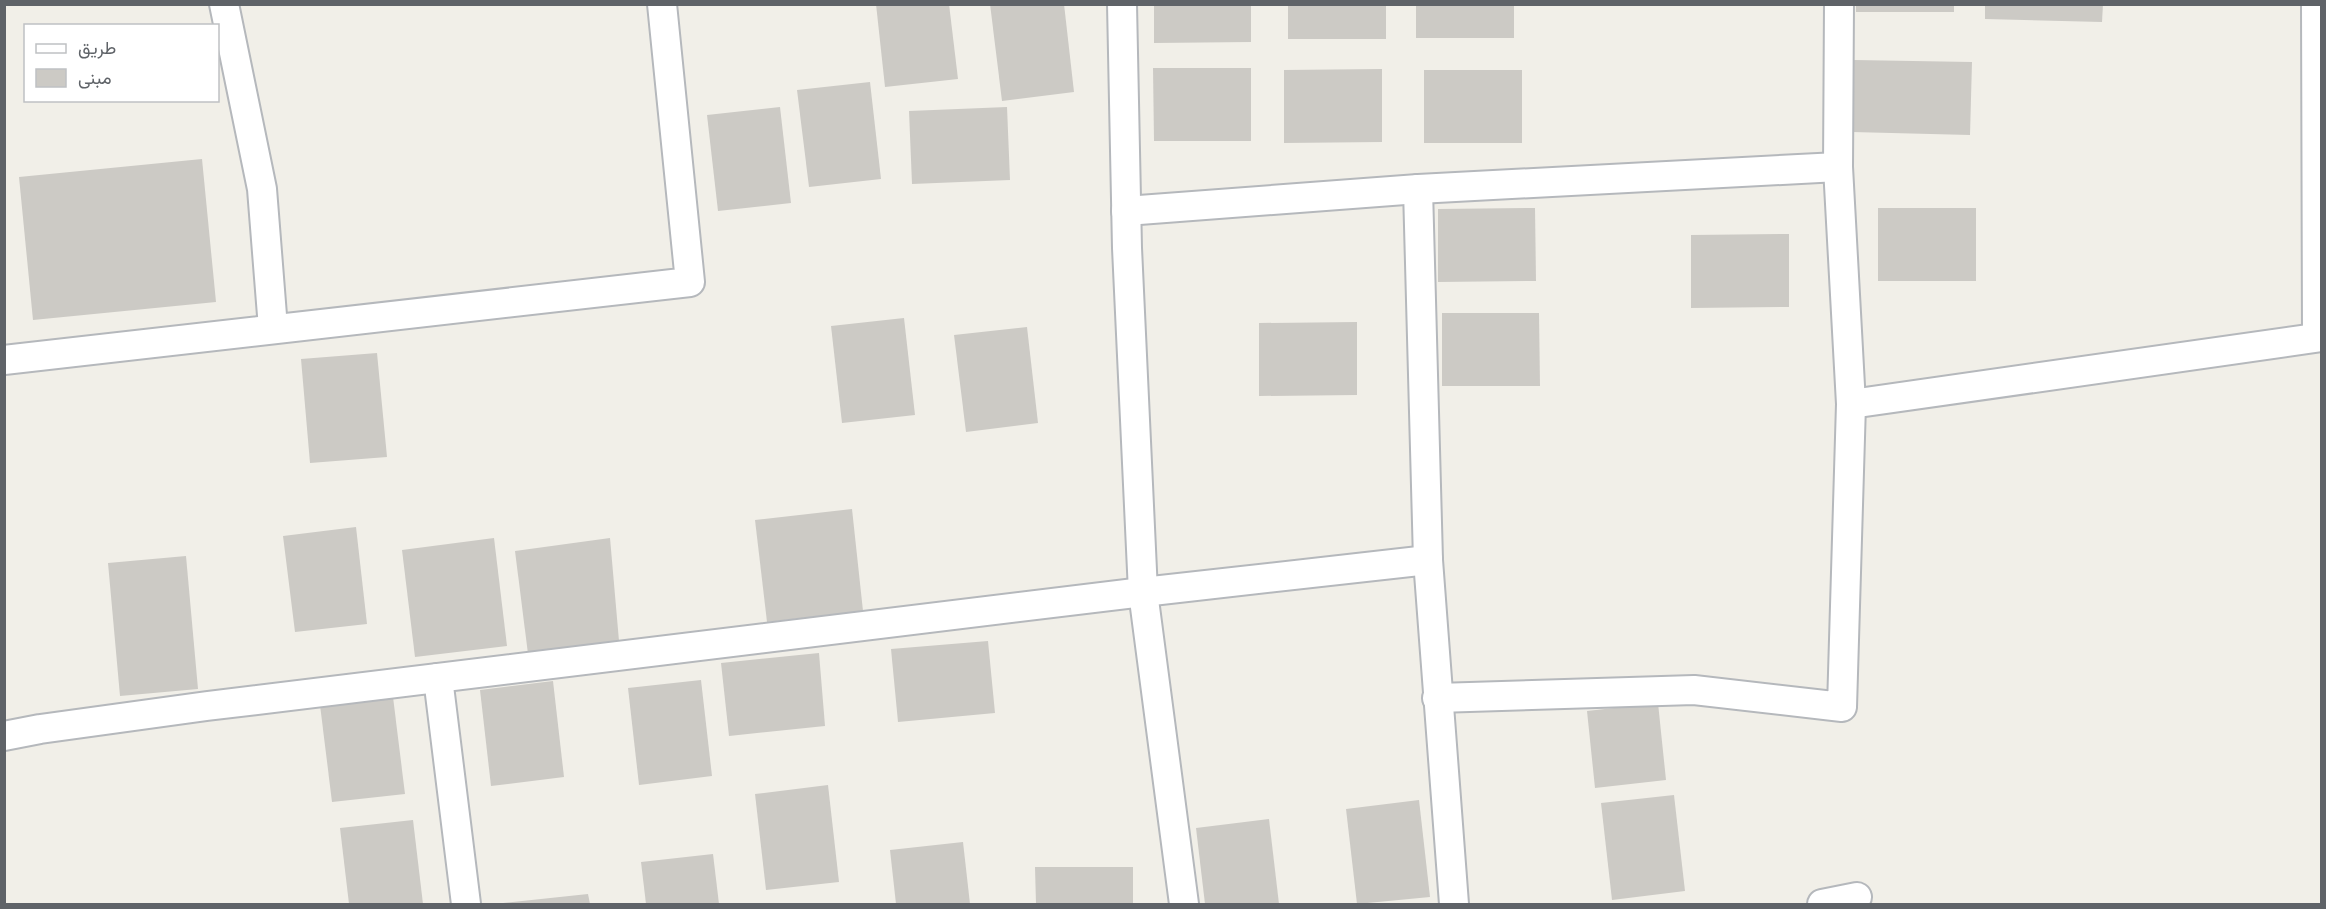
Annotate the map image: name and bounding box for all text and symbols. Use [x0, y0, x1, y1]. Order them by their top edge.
legend [24, 24, 219, 102]
text: طريق [78, 37, 116, 59]
text: مبنى [78, 67, 112, 89]

